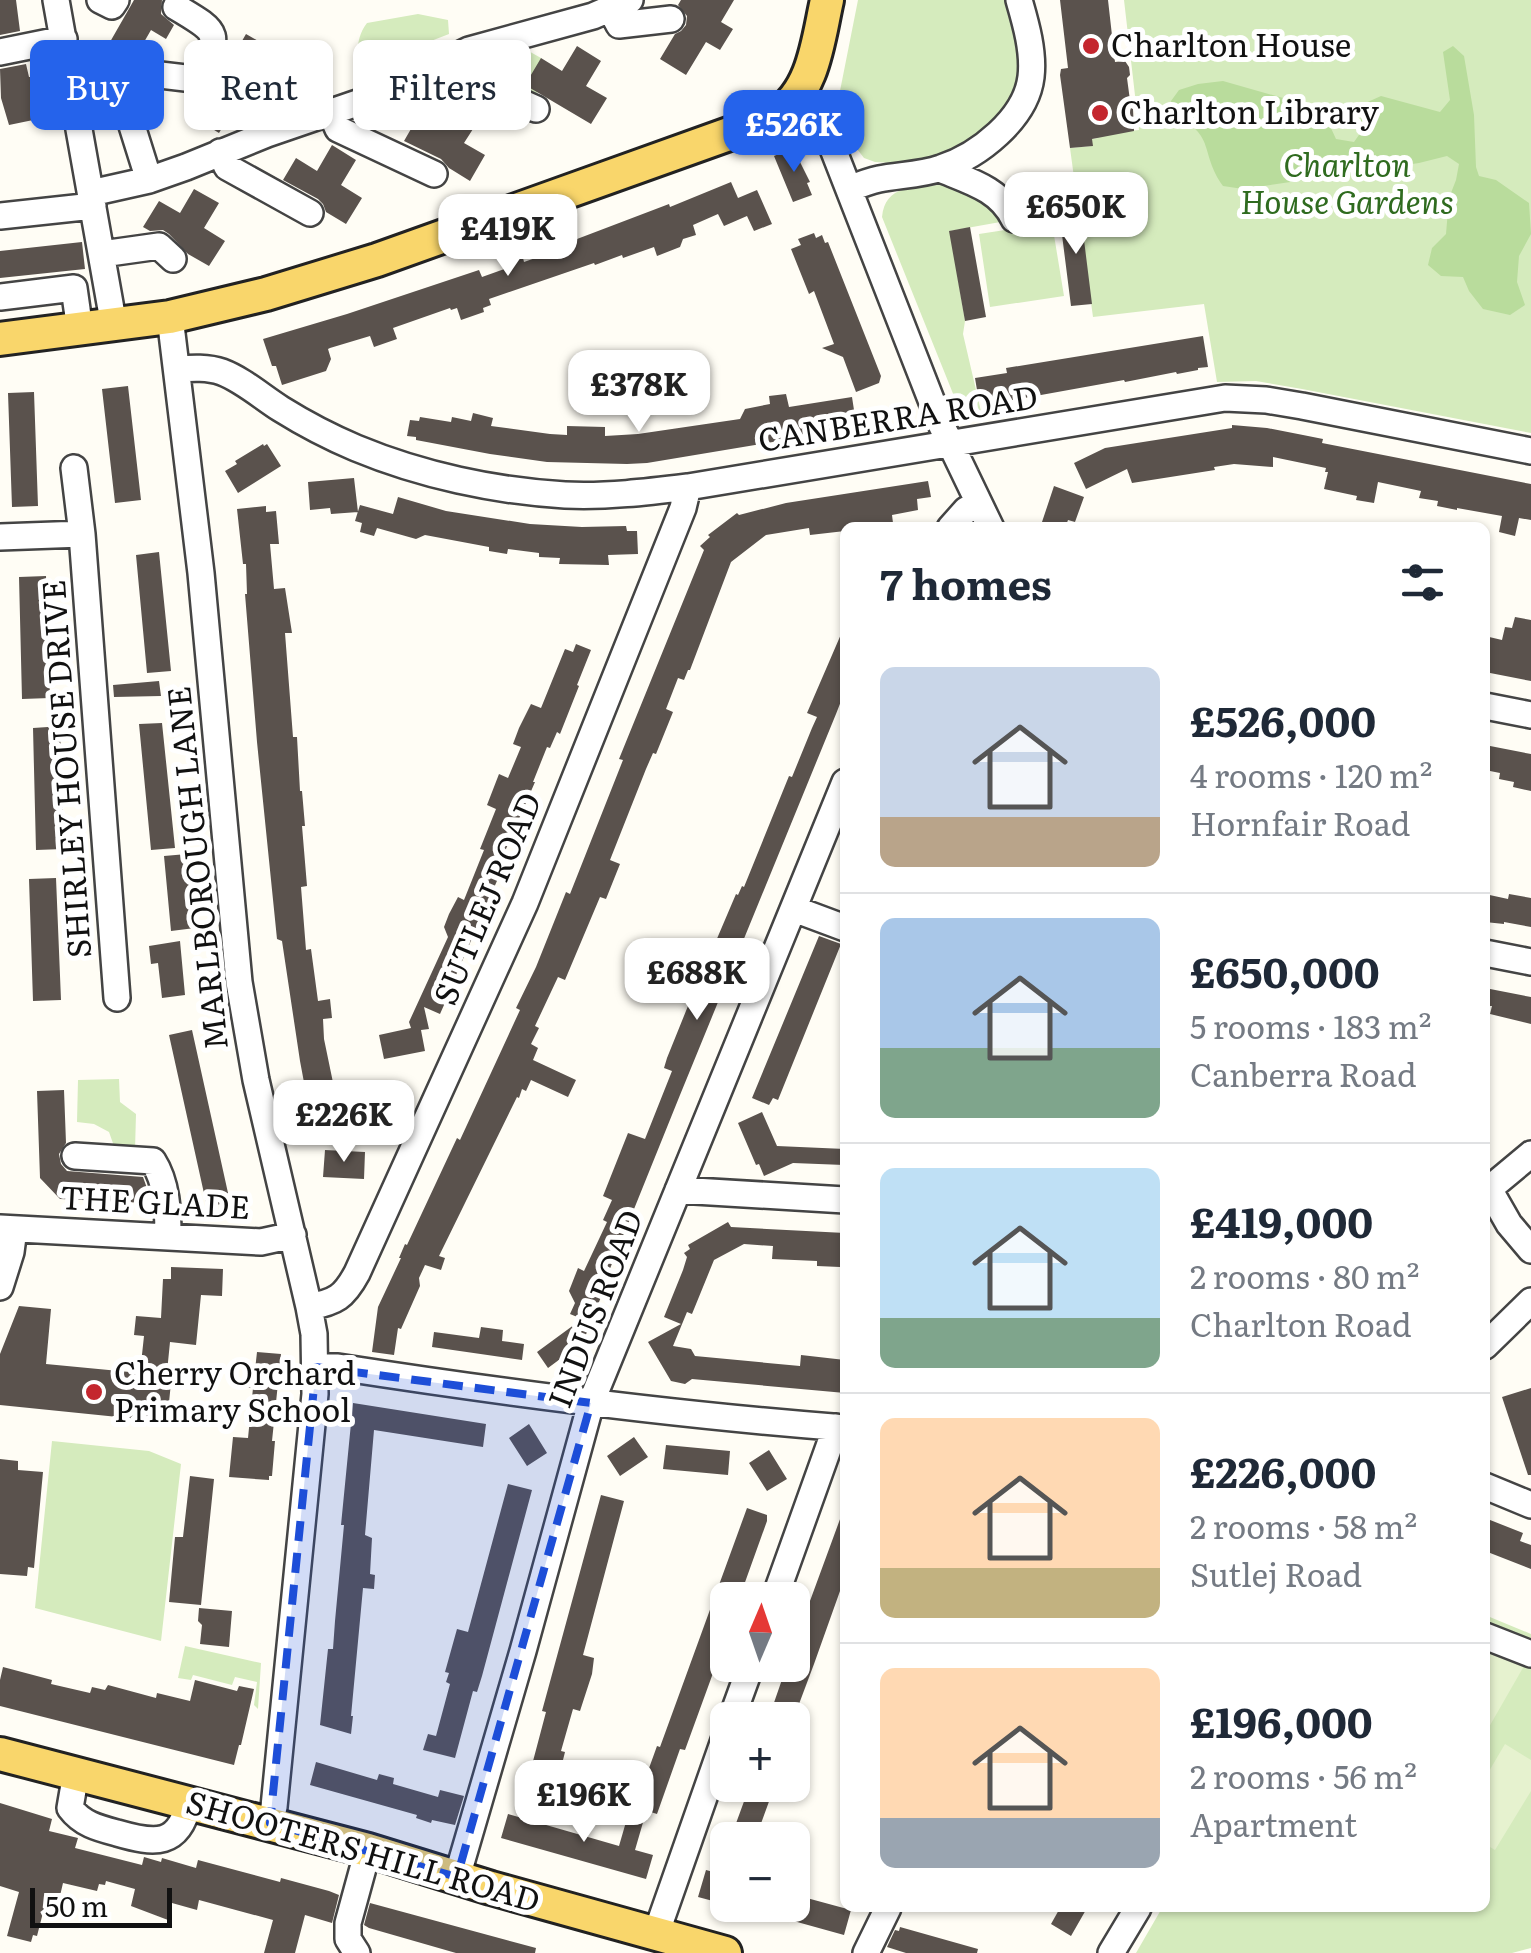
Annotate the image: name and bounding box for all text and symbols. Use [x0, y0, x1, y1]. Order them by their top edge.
place label: Charlton House [1111, 19, 1351, 67]
marker: Charlton House [1080, 35, 1102, 57]
chip: Buy [30, 40, 164, 130]
chip: Rent [184, 40, 333, 130]
chip: Filters [353, 40, 531, 130]
place label: Charlton Library [1120, 86, 1380, 134]
pin: £526K [724, 90, 864, 175]
text: £526K [745, 98, 843, 146]
marker: Charlton Library [1089, 102, 1111, 124]
park label: Charlton House Gardens [1240, 139, 1454, 224]
pin: £650K [1006, 172, 1146, 257]
text: £650K [1026, 180, 1126, 228]
pin: £419K [438, 194, 578, 279]
text: £419K [460, 202, 556, 250]
pin: £378K [569, 350, 709, 435]
text: £378K [590, 358, 688, 406]
street label: CANBERRA ROAD [754, 370, 1041, 462]
text: 7 homes [880, 551, 1052, 613]
icon: filters [1395, 555, 1450, 610]
street label: SHIRLEY HOUSE DRIVE [27, 578, 101, 960]
street label: MARLBOROUGH LANE [152, 684, 238, 1052]
text: £526,000 [1190, 688, 1376, 750]
icon: home [960, 707, 1080, 827]
text: 4 rooms · 120 m² [1190, 750, 1433, 798]
street label: SUTLEJ ROAD [419, 784, 552, 1011]
text: Hornfair Road [1190, 798, 1410, 846]
pin: £688K [627, 938, 767, 1023]
text: £650,000 [1190, 939, 1380, 1001]
text: £688K [647, 946, 747, 994]
icon: home [960, 958, 1080, 1078]
text: 5 rooms · 183 m² [1190, 1001, 1431, 1049]
text: Canberra Road [1190, 1049, 1416, 1097]
pin: £226K [274, 1080, 414, 1165]
text: £226K [295, 1088, 393, 1136]
street label: THE GLADE [59, 1171, 251, 1229]
text: £419,000 [1190, 1189, 1373, 1251]
street label: INDUS ROAD [533, 1202, 653, 1414]
icon: home [960, 1208, 1080, 1328]
text: 2 rooms · 80 m² [1190, 1251, 1420, 1299]
text: Charlton Road [1190, 1299, 1411, 1347]
place label: Cherry Orchard Primary School [114, 1347, 356, 1432]
marker: Cherry Orchard Primary School [83, 1381, 105, 1403]
text: £226,000 [1190, 1439, 1376, 1501]
icon: home [960, 1458, 1080, 1578]
text: 2 rooms · 58 m² [1190, 1501, 1417, 1549]
text: Sutlej Road [1190, 1549, 1362, 1597]
north arrow [710, 1582, 810, 1682]
map controls [710, 1582, 810, 1922]
text: £196,000 [1190, 1689, 1373, 1751]
button: + [710, 1702, 810, 1802]
icon: home [960, 1708, 1080, 1828]
text: 2 rooms · 56 m² [1190, 1751, 1417, 1799]
pin: £196K [514, 1760, 654, 1845]
text: £196K [537, 1768, 631, 1816]
street label: SHOOTERS HILL ROAD [181, 1776, 546, 1923]
text: Apartment [1190, 1799, 1357, 1847]
button: − [710, 1822, 810, 1922]
scale bar [30, 1883, 172, 1928]
text: 50 m [45, 1884, 108, 1926]

